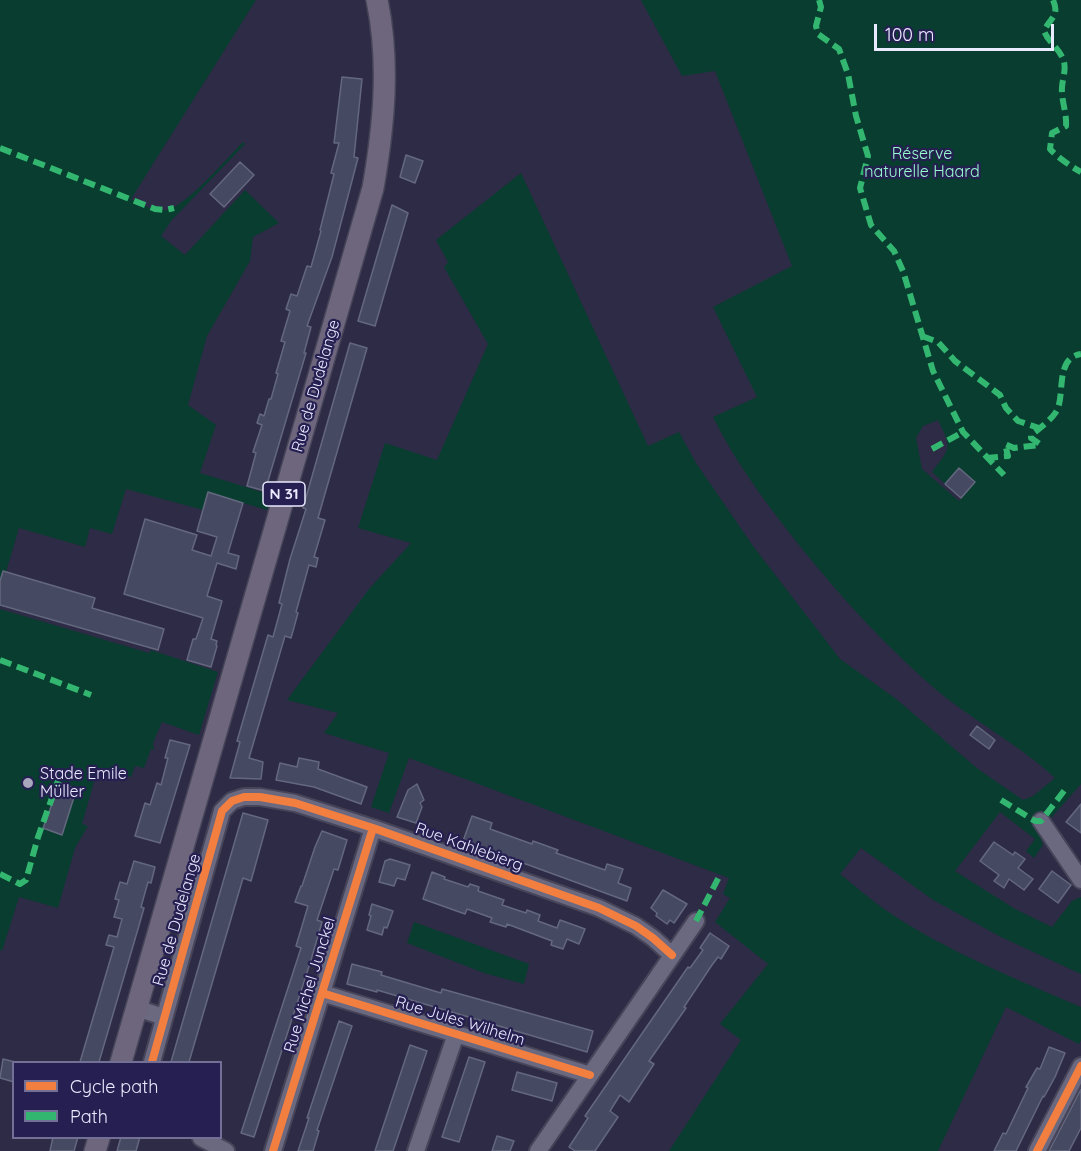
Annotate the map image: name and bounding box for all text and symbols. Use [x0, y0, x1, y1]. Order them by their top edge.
scale bar [877, 12, 1057, 50]
text: 100 m [885, 23, 934, 46]
park label: Réserve naturelle Haard [864, 144, 980, 182]
street label: Rue de Dudelange [288, 318, 344, 454]
road number: N 31 [263, 482, 305, 506]
place label: Stade Emile Müller [40, 764, 127, 802]
marker: Stade Emile Müller [21, 776, 35, 790]
street label: Rue Kahlebierg [412, 819, 526, 875]
street label: Rue de Dudelange [149, 852, 205, 988]
street label: Rue Michel Junckel [280, 915, 340, 1055]
street label: Rue Jules Wilhelm [393, 992, 527, 1050]
legend [12, 1061, 222, 1139]
text: Cycle path [70, 1075, 158, 1098]
text: Path [70, 1105, 108, 1128]

